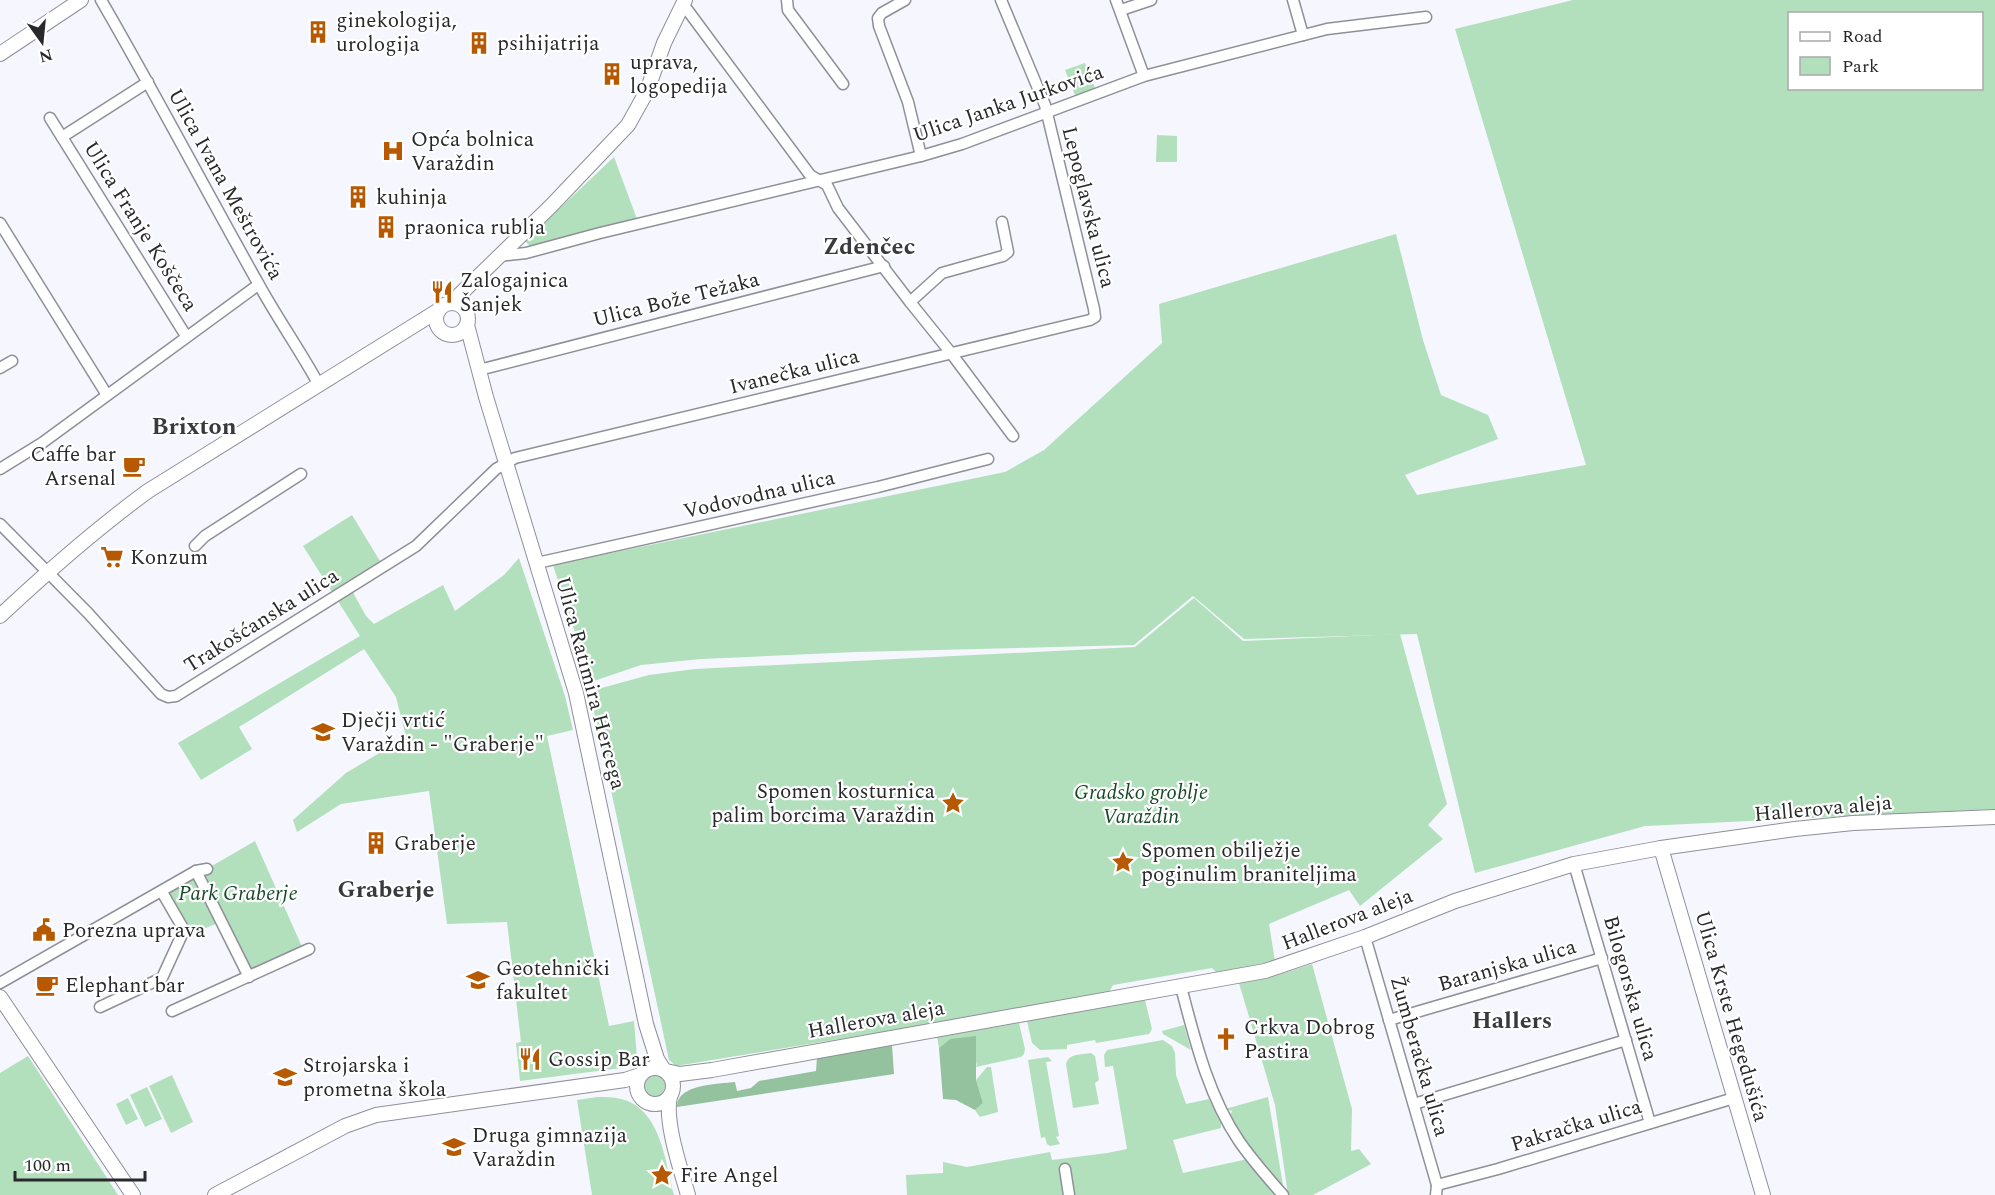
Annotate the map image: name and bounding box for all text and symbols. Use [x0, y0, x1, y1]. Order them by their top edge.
place label: ginekologija, urologija [336, 5, 457, 61]
north arrow [12, 12, 72, 72]
legend [1788, 12, 1983, 90]
building icon: ginekologija, urologija [305, 19, 331, 45]
text: Road [1842, 23, 1883, 50]
place label: psihijatrija [497, 28, 600, 60]
building icon: psihijatrija [466, 30, 492, 56]
text: N [36, 42, 55, 69]
place label: uprava, logopedija [630, 47, 728, 103]
text: Park [1842, 53, 1879, 80]
street label: Ulica Janka Jurkovića [909, 56, 1109, 152]
building icon: uprava, logopedija [599, 61, 625, 87]
street label: Ulica Ivana Meštrovića [159, 83, 292, 287]
street label: Lepoglavska ulica [1052, 123, 1124, 292]
place label: Opća bolnica Varaždin [411, 124, 535, 180]
street label: Ulica Franje Koščeca [75, 135, 206, 319]
hospital icon: Opća bolnica Varaždin [380, 138, 406, 164]
place label: kuhinja [376, 182, 448, 214]
building icon: kuhinja [345, 184, 371, 210]
place label: praonica rublja [404, 212, 546, 244]
building icon: praonica rublja [373, 214, 399, 240]
district label: Zdenčec [823, 229, 915, 265]
street label: Ulica Bože Težaka [589, 264, 764, 336]
place label: Zalogajnica Šanjek [460, 265, 569, 321]
restaurant icon: Zalogajnica Šanjek [429, 279, 455, 305]
street label: Ivanečka ulica [726, 340, 863, 404]
district label: Brixton [152, 409, 237, 445]
place label: Caffe bar Arsenal [30, 439, 116, 495]
cafe icon: Caffe bar Arsenal [121, 453, 147, 479]
street label: Vodovodna ulica [680, 462, 839, 528]
place label: Konzum [130, 542, 208, 574]
supermarket icon: Konzum [99, 544, 125, 570]
street label: Trakošćanska ulica [178, 560, 346, 681]
street label: Ulica Ratimira Hercega [546, 573, 634, 794]
place label: Dječji vrtić Varaždin - "Graberje" [341, 705, 544, 761]
school or university icon: Dječji vrtić Varaždin - "Graberje" [310, 719, 336, 745]
place label: Spomen kosturnica palim borcima Varaždin [711, 776, 936, 832]
park label: Gradsko groblje Varaždin [1074, 777, 1208, 833]
street label: Hallerova aleja [1753, 787, 1894, 831]
place icon: Spomen kosturnica palim borcima Varaždin [940, 790, 966, 816]
place label: Graberje [394, 828, 476, 860]
building icon: Graberje [363, 830, 389, 856]
place label: Spomen obilježje poginulim braniteljima [1141, 835, 1358, 891]
place icon: Spomen obilježje poginulim braniteljima [1110, 849, 1136, 875]
district label: Graberje [338, 872, 434, 908]
park label: Park Graberje [178, 878, 298, 910]
street label: Hallerova aleja [1277, 880, 1418, 960]
street label: Ulica Krste Hegedušića [1686, 907, 1777, 1126]
street label: Bilogorska ulica [1594, 912, 1666, 1065]
place label: Porezna uprava [62, 915, 206, 947]
public building icon: Porezna uprava [31, 917, 57, 943]
street label: Baranjska ulica [1434, 931, 1581, 1001]
place label: Geotehnički fakultet [496, 953, 610, 1009]
school or university icon: Geotehnički fakultet [465, 967, 491, 993]
place label: Elephant bar [65, 970, 185, 1002]
cafe icon: Elephant bar [34, 972, 60, 998]
street label: Žumberačka ulica [1381, 972, 1457, 1141]
street label: Hallerova aleja [805, 992, 948, 1048]
district label: Hallers [1472, 1003, 1552, 1039]
place label: Crkva Dobrog Pastira [1244, 1012, 1375, 1068]
church icon: Crkva Dobrog Pastira [1213, 1026, 1239, 1052]
place label: Gossip Bar [548, 1044, 650, 1076]
restaurant icon: Gossip Bar [517, 1046, 543, 1072]
place label: Strojarska i prometna škola [303, 1050, 447, 1106]
school or university icon: Strojarska i prometna škola [272, 1064, 298, 1090]
street label: Pakračka ulica [1507, 1091, 1646, 1161]
place label: Druga gimnazija Varaždin [472, 1120, 628, 1176]
school or university icon: Druga gimnazija Varaždin [441, 1134, 467, 1160]
scale bar [15, 1144, 146, 1182]
text: 100 m [24, 1152, 71, 1179]
place label: Fire Angel [680, 1160, 778, 1192]
place icon: Fire Angel [649, 1162, 675, 1188]

